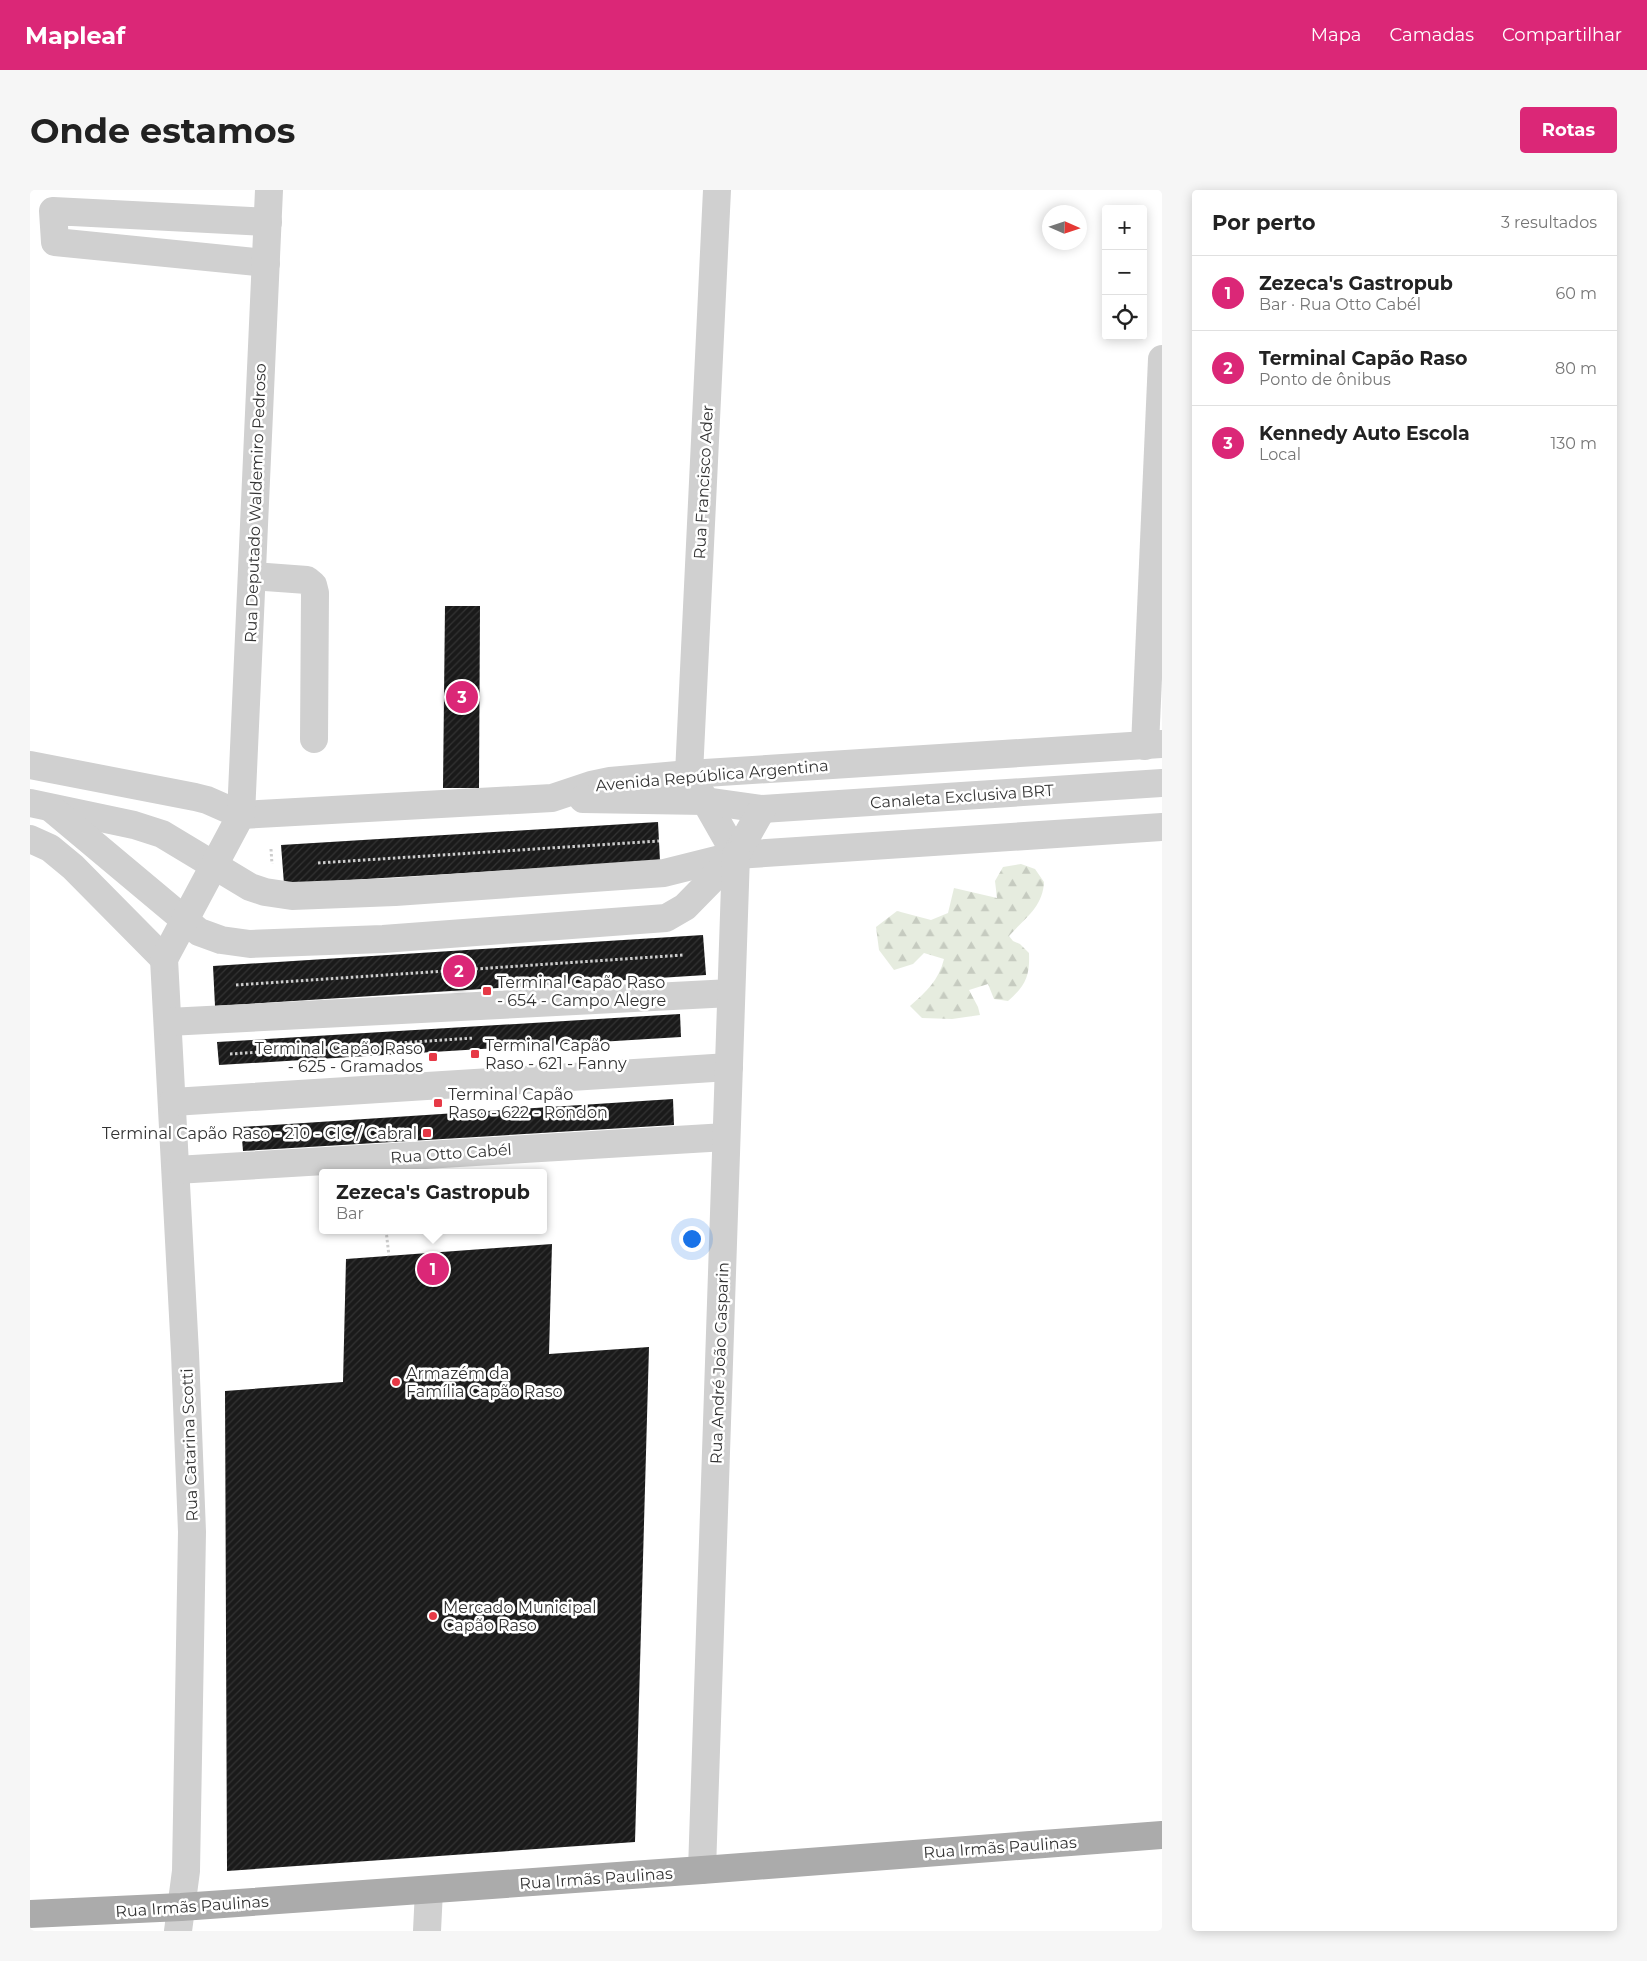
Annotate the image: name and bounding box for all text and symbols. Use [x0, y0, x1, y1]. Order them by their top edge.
text: Mapleaf [25, 21, 125, 50]
text: Mapa [1311, 24, 1361, 46]
text: Camadas [1389, 24, 1474, 46]
text: Compartilhar [1502, 24, 1622, 46]
button: Rotas [1520, 107, 1617, 153]
text: Onde estamos [30, 109, 295, 152]
north arrow [1042, 205, 1087, 250]
map controls [1102, 205, 1147, 340]
button: + [1102, 205, 1147, 250]
text: Por perto [1212, 210, 1316, 235]
text: 3 resultados [1501, 213, 1597, 232]
button: − [1102, 250, 1147, 295]
text: Zezeca's Gastropub [1259, 272, 1453, 295]
text: 1 [1225, 284, 1231, 303]
text: 60 m [1555, 284, 1597, 303]
button: locate [1102, 295, 1147, 340]
text: Bar · Rua Otto Cabél [1259, 295, 1421, 314]
text: Terminal Capão Raso [1259, 347, 1468, 370]
text: 2 [1223, 359, 1233, 378]
text: 80 m [1555, 359, 1597, 378]
street label: Rua Deputado Waldemiro Pedroso [241, 363, 270, 643]
text: Ponto de ônibus [1259, 370, 1391, 389]
street label: Rua Francisco Ader [690, 404, 717, 560]
text: Kennedy Auto Escola [1259, 422, 1470, 445]
text: 3 [1223, 434, 1233, 453]
text: 130 m [1550, 434, 1597, 453]
text: Local [1259, 445, 1301, 464]
pin: 3 [446, 678, 478, 716]
street label: Avenida República Argentina [595, 756, 829, 795]
street label: Canaleta Exclusiva BRT [870, 781, 1055, 812]
pin: 2 [443, 952, 475, 990]
place label: Terminal Capão Raso - 654 - Campo Alegre [497, 973, 666, 1010]
marker: Terminal Capão Raso - 654 - Campo Alegre [481, 985, 493, 997]
place label: Terminal Capão Raso - 621 - Fanny [485, 1036, 627, 1073]
place label: Terminal Capão Raso - 625 - Gramados [255, 1039, 423, 1076]
marker: Terminal Capão Raso - 621 - Fanny [469, 1048, 481, 1060]
marker: Terminal Capão Raso - 625 - Gramados [427, 1051, 439, 1063]
place label: Terminal Capão Raso - 622 - Rondon [448, 1085, 608, 1122]
marker: Terminal Capão Raso - 622 - Rondon [432, 1097, 444, 1109]
place label: Terminal Capão Raso - 210 - CIC / Cabral [102, 1124, 417, 1143]
marker: Terminal Capão Raso - 210 - CIC / Cabral [421, 1127, 433, 1139]
street label: Rua Otto Cabél [390, 1140, 512, 1167]
popup [319, 1169, 547, 1234]
text: Zezeca's Gastropub [336, 1181, 530, 1204]
text: Bar [336, 1204, 364, 1223]
your location [679, 1226, 705, 1252]
pin: 1 [417, 1250, 449, 1288]
street label: Rua André João Gasparin [706, 1262, 733, 1464]
place label: Armazém da Família Capão Raso [406, 1364, 563, 1401]
street label: Rua Catarina Scotti [177, 1368, 202, 1522]
marker: Armazém da Família Capão Raso [390, 1376, 402, 1388]
place label: Mercado Municipal Capão Raso [443, 1598, 597, 1635]
marker: Mercado Municipal Capão Raso [427, 1610, 439, 1622]
street label: Rua Irmãs Paulinas [923, 1833, 1078, 1862]
street label: Rua Irmãs Paulinas [519, 1864, 674, 1893]
street label: Rua Irmãs Paulinas [115, 1892, 270, 1921]

